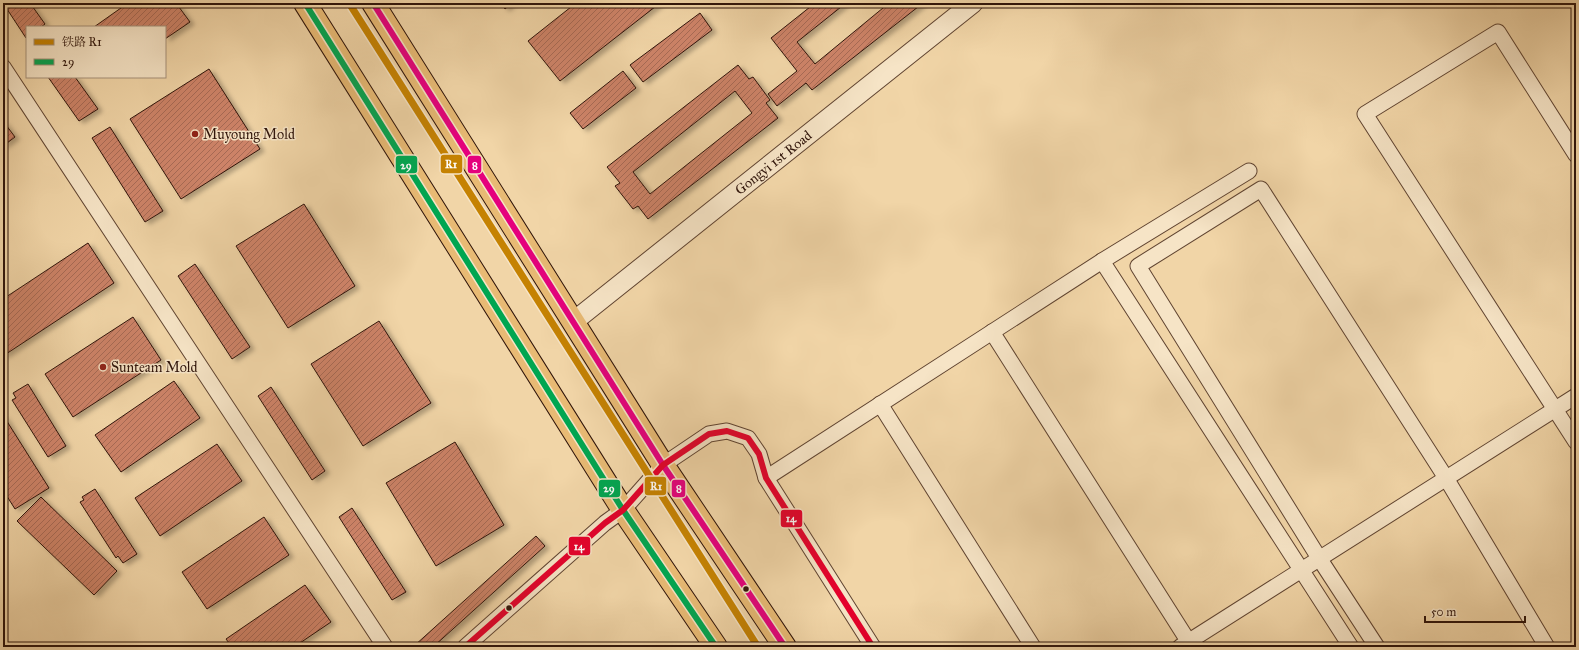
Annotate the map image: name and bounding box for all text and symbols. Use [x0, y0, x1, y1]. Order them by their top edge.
legend [26, 26, 166, 78]
text: 铁路 R1 [62, 35, 102, 49]
text: 29 [62, 55, 74, 69]
place label: Muyoung Mold [203, 126, 295, 143]
street label: Gongyi 1st Road [732, 127, 815, 199]
marker: Muyoung Mold [190, 129, 200, 139]
line badge: R1 [440, 154, 463, 174]
line badge: 29 [395, 155, 418, 174]
line badge: 8 [467, 155, 482, 174]
text: R1 [445, 158, 458, 171]
text: 29 [400, 159, 412, 173]
text: 8 [472, 159, 478, 172]
place label: Sunteam Mold [111, 359, 198, 376]
marker: Sunteam Mold [98, 362, 108, 372]
line badge: R1 [644, 476, 667, 496]
line badge: 29 [598, 479, 621, 498]
line badge: 8 [671, 479, 686, 498]
text: R1 [650, 480, 663, 493]
text: 29 [603, 482, 615, 496]
text: 8 [676, 482, 682, 495]
line badge: 14 [780, 509, 803, 528]
text: 14 [786, 512, 797, 526]
line badge: 14 [568, 536, 591, 556]
text: 14 [574, 540, 585, 554]
unlabelled marker [741, 584, 751, 594]
scale bar [1425, 598, 1525, 624]
unlabelled marker [504, 603, 514, 613]
text: 50 m [1431, 605, 1456, 619]

